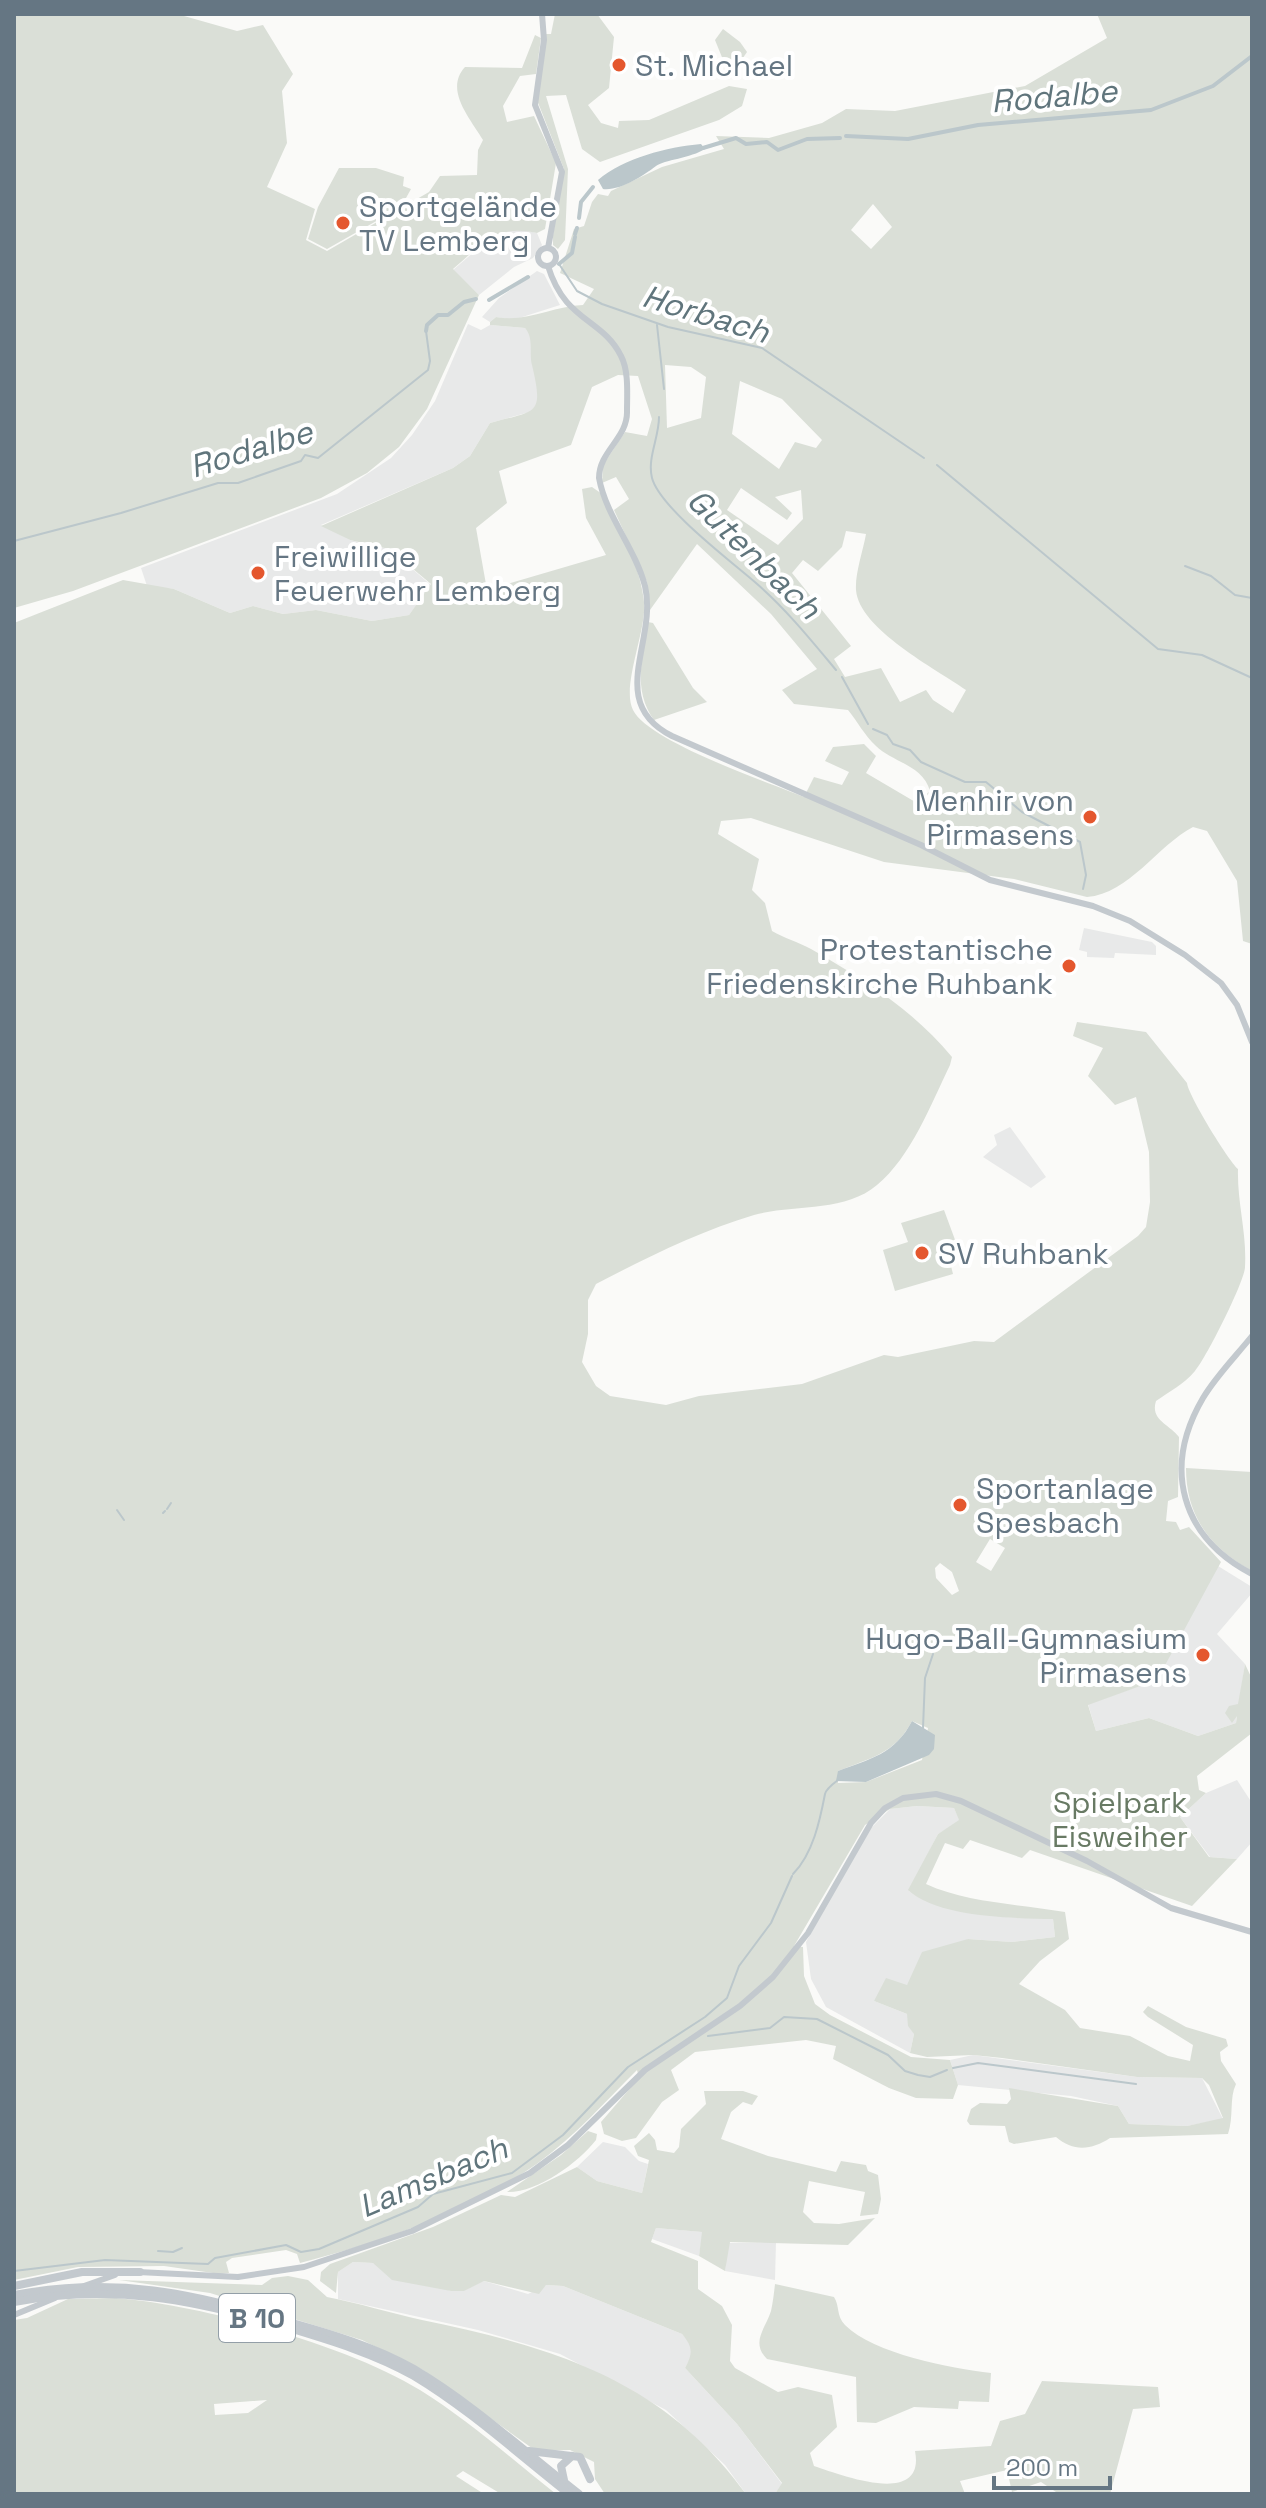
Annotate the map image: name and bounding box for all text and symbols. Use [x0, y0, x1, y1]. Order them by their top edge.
place label: St. Michael [635, 46, 793, 85]
marker: St. Michael [610, 56, 628, 74]
water label: Rodalbe [989, 70, 1120, 121]
place label: Sportgelände TV Lemberg [359, 187, 557, 260]
marker: Sportgelände TV Lemberg [334, 214, 352, 232]
water label: Horbach [638, 276, 775, 353]
water label: Rodalbe [185, 411, 318, 487]
water label: Gutenbach [679, 480, 830, 629]
place label: Freiwillige Feuerwehr Lemberg [274, 537, 561, 610]
marker: Freiwillige Feuerwehr Lemberg [249, 564, 267, 582]
place label: Menhir von Pirmasens [915, 781, 1074, 854]
marker: Menhir von Pirmasens [1081, 808, 1099, 826]
place label: Protestantische Friedenskirche Ruhbank [706, 930, 1053, 1003]
marker: Protestantische Friedenskirche Ruhbank [1060, 957, 1078, 975]
place label: SV Ruhbank [938, 1234, 1109, 1273]
marker: SV Ruhbank [913, 1244, 931, 1262]
place label: Sportanlage Spesbach [976, 1469, 1154, 1542]
marker: Sportanlage Spesbach [951, 1496, 969, 1514]
place label: Hugo-Ball-Gymnasium Pirmasens [865, 1619, 1187, 1692]
marker: Hugo-Ball-Gymnasium Pirmasens [1194, 1646, 1212, 1664]
park label: Spielpark Eisweiher [1052, 1783, 1188, 1856]
water label: Lamsbach [353, 2127, 515, 2226]
road number: B 10 [219, 2294, 295, 2342]
scale bar [994, 2440, 1110, 2490]
text: 200 m [1006, 2452, 1078, 2483]

